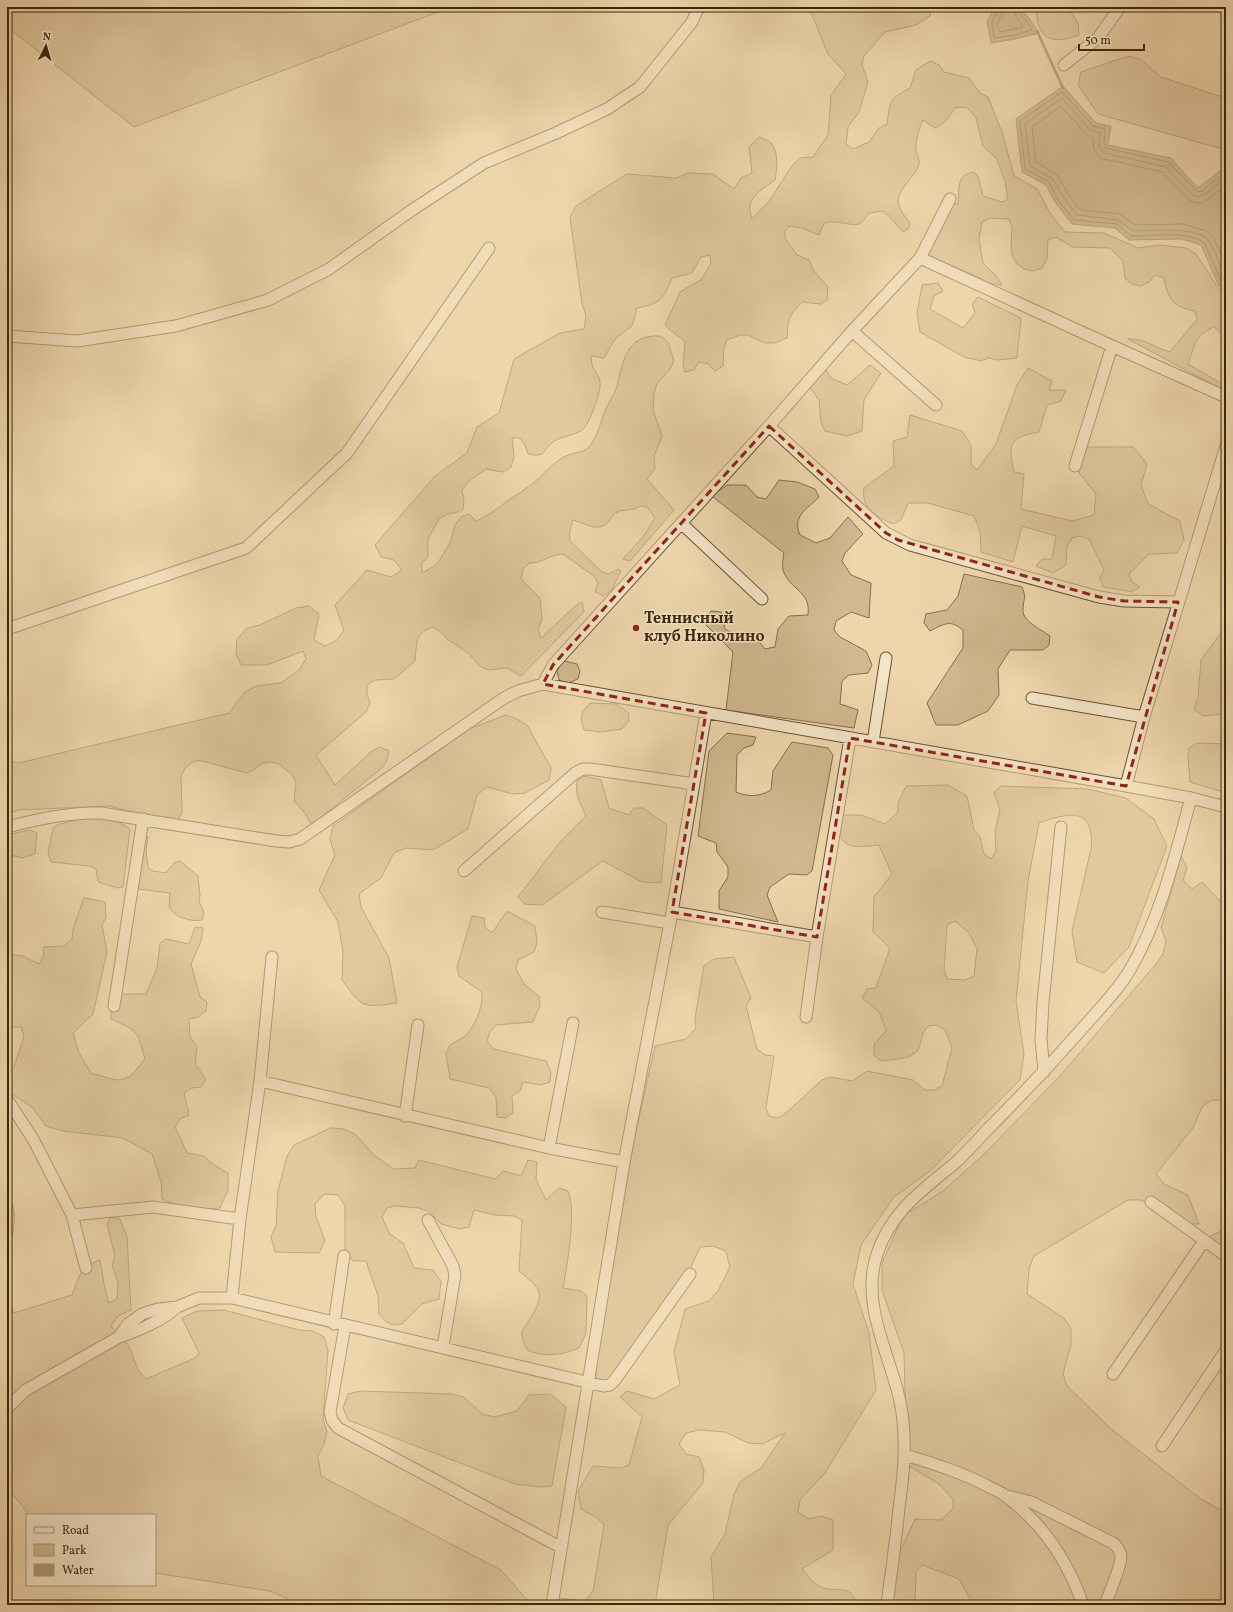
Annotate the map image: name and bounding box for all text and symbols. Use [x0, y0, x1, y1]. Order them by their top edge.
north arrow [26, 26, 66, 66]
scale bar [1079, 26, 1144, 52]
text: N [42, 30, 51, 45]
text: 50 m [1085, 33, 1111, 49]
place label: Теннисный клуб Николино [644, 608, 765, 648]
marker: Теннисный клуб Николино [631, 623, 641, 633]
legend [26, 1514, 156, 1586]
text: Road [62, 1523, 89, 1539]
text: Park [62, 1543, 87, 1559]
text: Water [62, 1563, 94, 1579]

